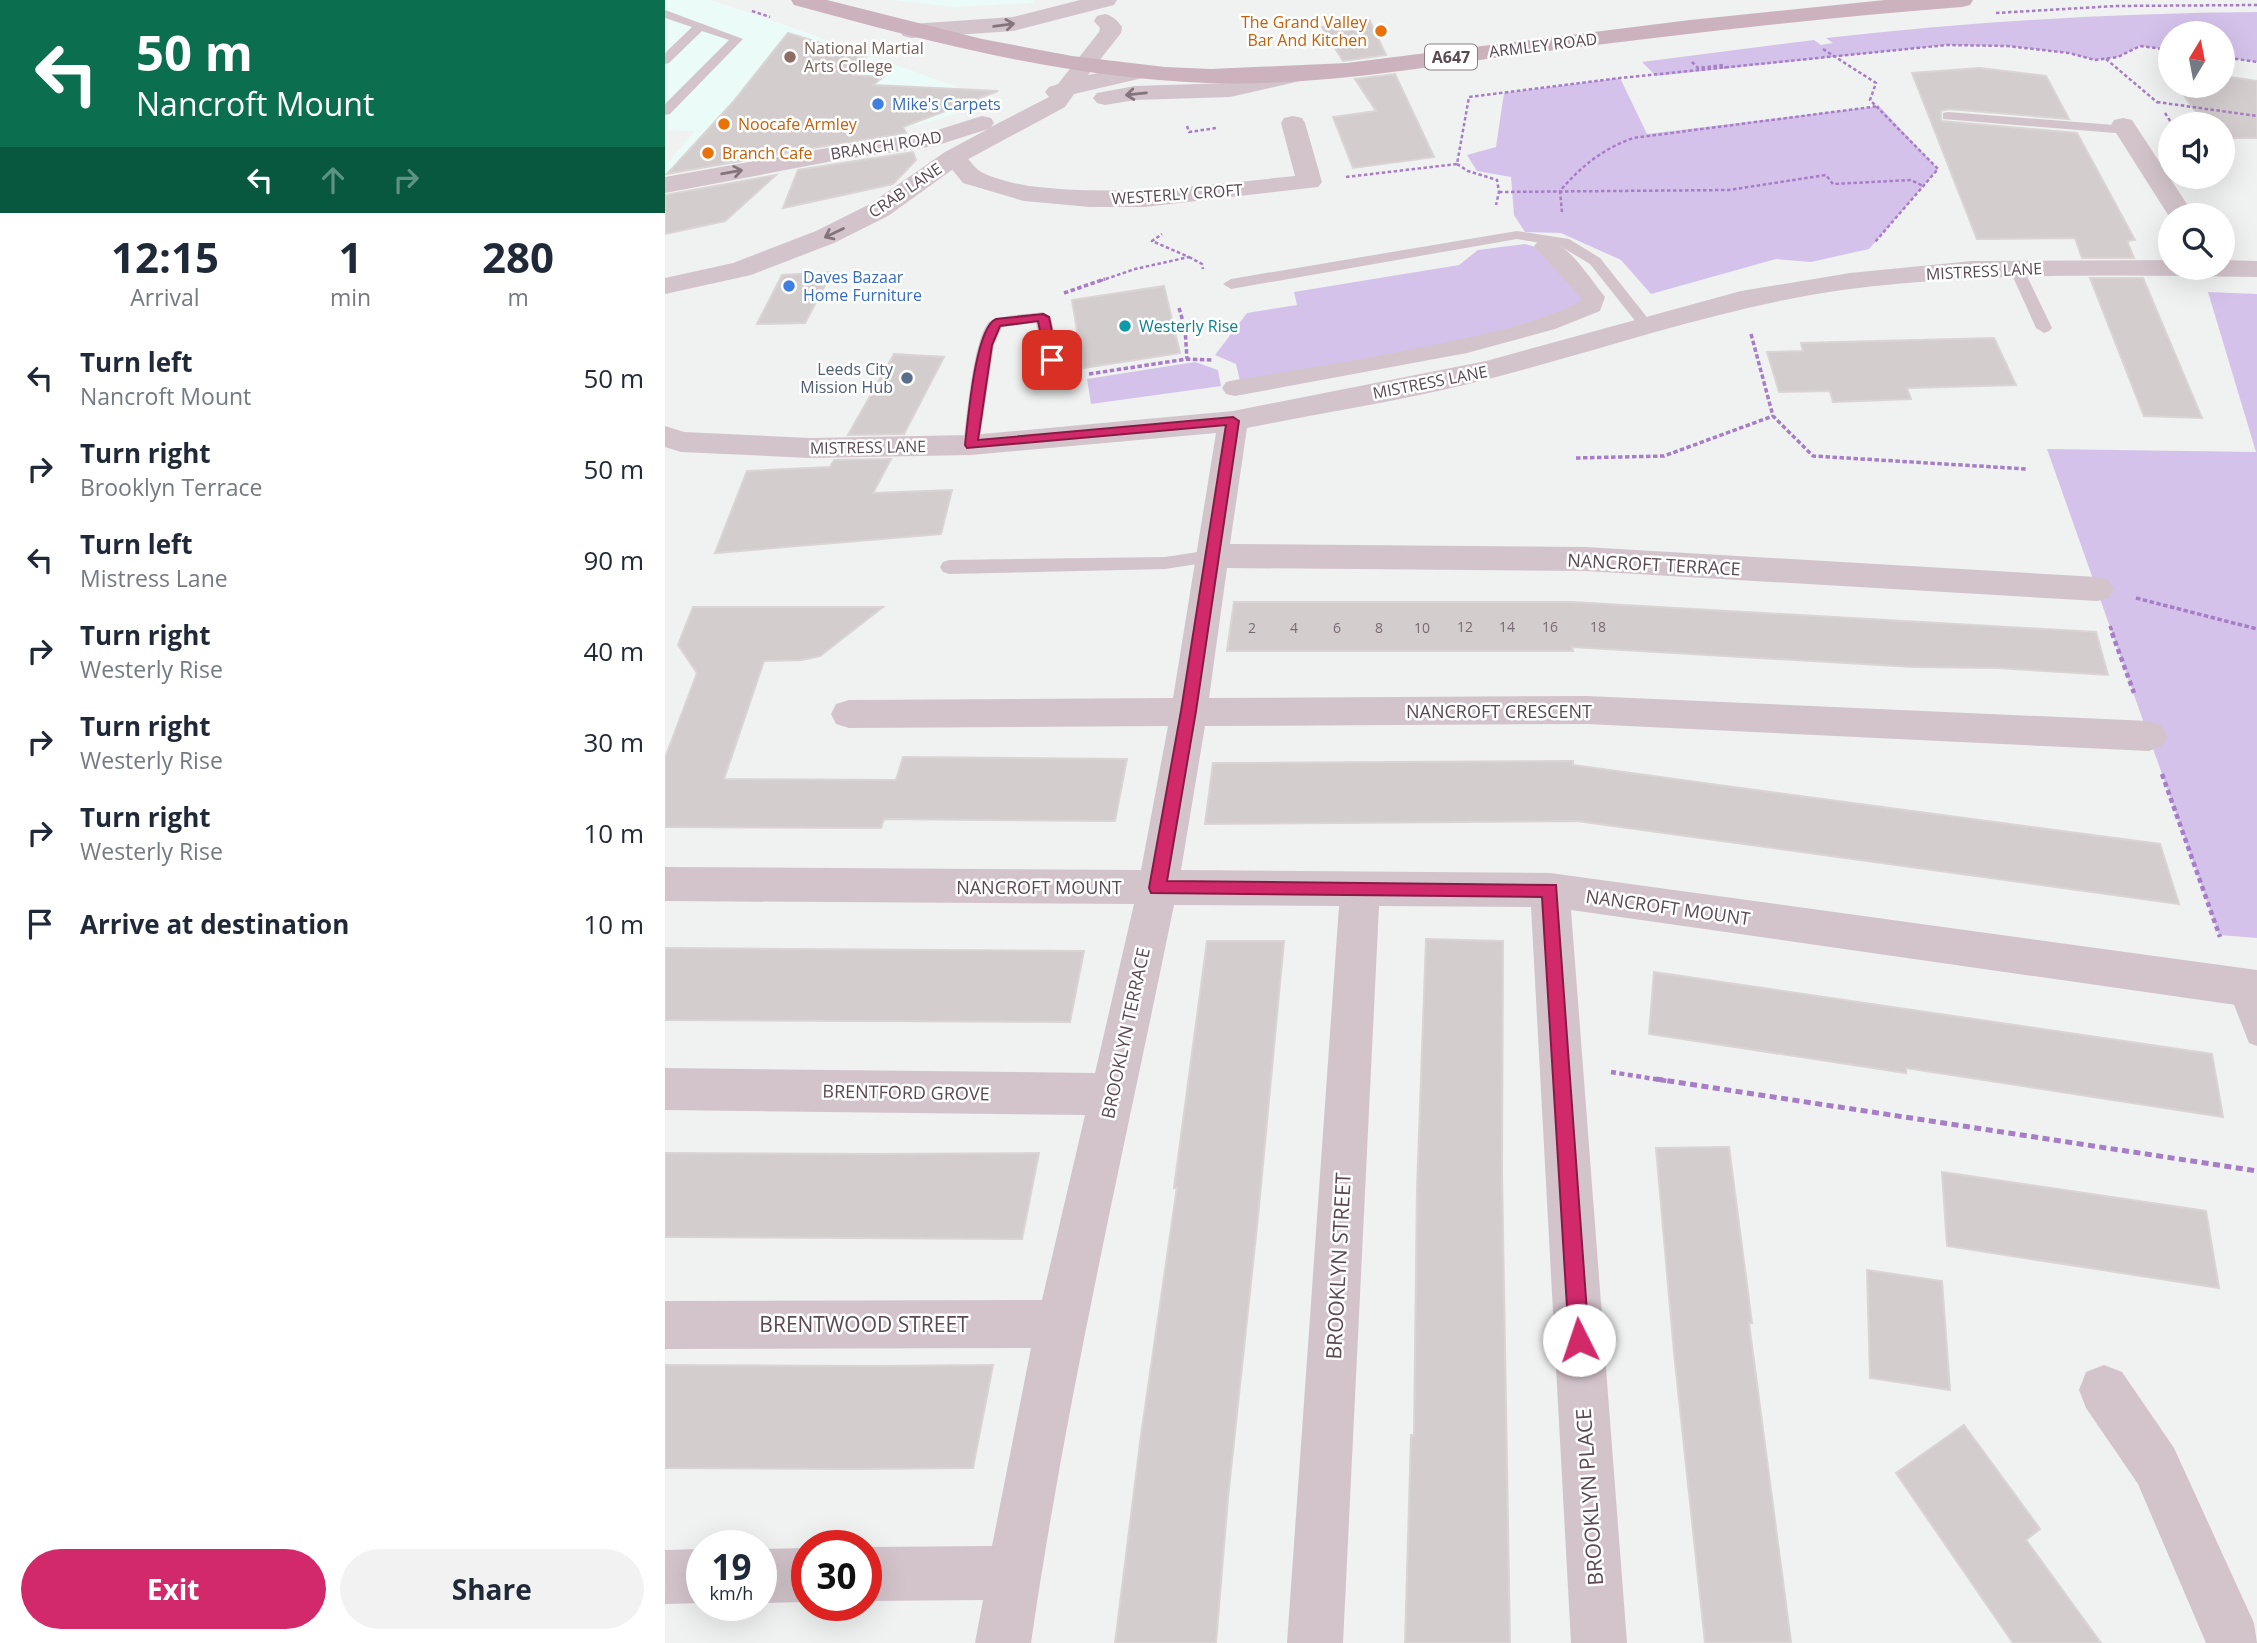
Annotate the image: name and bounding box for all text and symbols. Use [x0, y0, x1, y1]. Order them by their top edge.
place label: The Grand Valley Bar And Kitchen [1241, 11, 1368, 51]
one-way arrow [992, 18, 1015, 31]
text: 50 m [136, 19, 253, 85]
north arrow [2158, 21, 2235, 98]
map controls [2158, 21, 2235, 280]
marker: The Grand Valley Bar And Kitchen [1373, 23, 1389, 39]
street label: ARMLEY ROAD [1488, 27, 1598, 63]
icon: left [21, 28, 112, 119]
place label: National Martial Arts College [804, 37, 924, 77]
road number: A647 [1425, 44, 1477, 69]
marker: National Martial Arts College [782, 49, 798, 65]
text: Nancroft Mount [136, 82, 374, 125]
one-way arrow [1125, 88, 1148, 101]
place label: Mike's Carpets [892, 93, 1001, 115]
marker: Mike's Carpets [870, 96, 886, 112]
button: sound [2158, 112, 2235, 189]
place label: Noocafe Armley [738, 113, 858, 135]
marker: Noocafe Armley [716, 116, 732, 132]
street label: BRANCH ROAD [829, 125, 943, 165]
place label: Branch Cafe [722, 142, 813, 164]
marker: Branch Cafe [700, 145, 716, 161]
street label: CRAB LANE [864, 157, 946, 223]
icon: left [241, 161, 279, 199]
icon: ahead [314, 161, 352, 199]
icon: right [387, 161, 425, 199]
one-way arrow [720, 165, 743, 179]
street label: WESTERLY CROFT [1111, 178, 1243, 210]
button: search [2158, 203, 2235, 280]
one-way arrow [824, 226, 845, 240]
text: 12:15 [111, 228, 219, 285]
text: 1 [338, 228, 363, 285]
text: 280 [482, 228, 554, 285]
street label: MISTRESS LANE [1925, 257, 2043, 285]
place label: Daves Bazaar Home Furniture [803, 266, 922, 306]
marker: Daves Bazaar Home Furniture [781, 278, 797, 294]
text: Arrival [130, 281, 200, 313]
text: min [330, 281, 371, 313]
text: m [507, 281, 529, 313]
place label: Westerly Rise [1139, 315, 1238, 337]
marker: Westerly Rise [1117, 318, 1133, 334]
pin [1022, 330, 1082, 390]
icon: arrive [1033, 341, 1071, 379]
text: Turn left [80, 344, 192, 380]
place label: Leeds City Mission Hub [800, 358, 894, 398]
icon: left [21, 359, 59, 397]
text: 50 m [583, 360, 644, 396]
street label: MISTRESS LANE [1371, 360, 1489, 404]
marker: Leeds City Mission Hub [899, 370, 915, 386]
text: Nancroft Mount [80, 380, 251, 412]
text: Turn right [80, 435, 211, 471]
street label: MISTRESS LANE [810, 435, 926, 459]
icon: right [21, 450, 59, 488]
text: 50 m [583, 451, 644, 487]
text: Brooklyn Terrace [80, 471, 263, 503]
text: Turn left [80, 526, 192, 562]
icon: left [21, 541, 59, 579]
text: 90 m [583, 542, 644, 578]
street label: NANCROFT TERRACE [1567, 547, 1741, 581]
text: Mistress Lane [80, 562, 228, 594]
text: Turn right [80, 617, 211, 653]
house number: 12 [1457, 617, 1473, 636]
house number: 14 [1499, 617, 1515, 636]
house number: 16 [1542, 617, 1558, 636]
house number: 18 [1590, 617, 1606, 636]
house number: 2 [1248, 618, 1256, 637]
house number: 4 [1290, 618, 1298, 637]
house number: 6 [1333, 618, 1341, 637]
house number: 8 [1375, 618, 1383, 637]
house number: 10 [1414, 618, 1430, 637]
icon: right [21, 632, 59, 670]
text: 40 m [583, 633, 644, 669]
text: Westerly Rise [80, 653, 223, 685]
street label: NANCROFT CRESCENT [1406, 699, 1592, 723]
text: Turn right [80, 708, 211, 744]
icon: right [21, 723, 59, 761]
text: 30 m [583, 724, 644, 760]
text: Westerly Rise [80, 744, 223, 776]
text: Turn right [80, 799, 211, 835]
icon: right [21, 814, 59, 852]
text: 10 m [583, 815, 644, 851]
text: Westerly Rise [80, 835, 223, 867]
street label: NANCROFT MOUNT [956, 875, 1122, 899]
street label: NANCROFT MOUNT [1584, 884, 1752, 930]
icon: arrive [21, 905, 59, 943]
text: Arrive at destination [80, 906, 349, 942]
text: 10 m [583, 906, 644, 942]
street label: BROOKLYN TERRACE [1095, 945, 1155, 1121]
street label: BRENTFORD GROVE [822, 1079, 990, 1105]
street label: BROOKLYN STREET [1319, 1171, 1357, 1360]
position arrow [1542, 1303, 1616, 1377]
street label: BRENTWOOD STREET [759, 1310, 969, 1338]
street label: BROOKLYN PLACE [1569, 1407, 1609, 1587]
speed limit sign: 30 [791, 1530, 882, 1621]
text: 19 [711, 1543, 752, 1590]
button: Exit [21, 1549, 326, 1629]
button: Share [340, 1549, 644, 1629]
text: km/h [710, 1581, 753, 1605]

